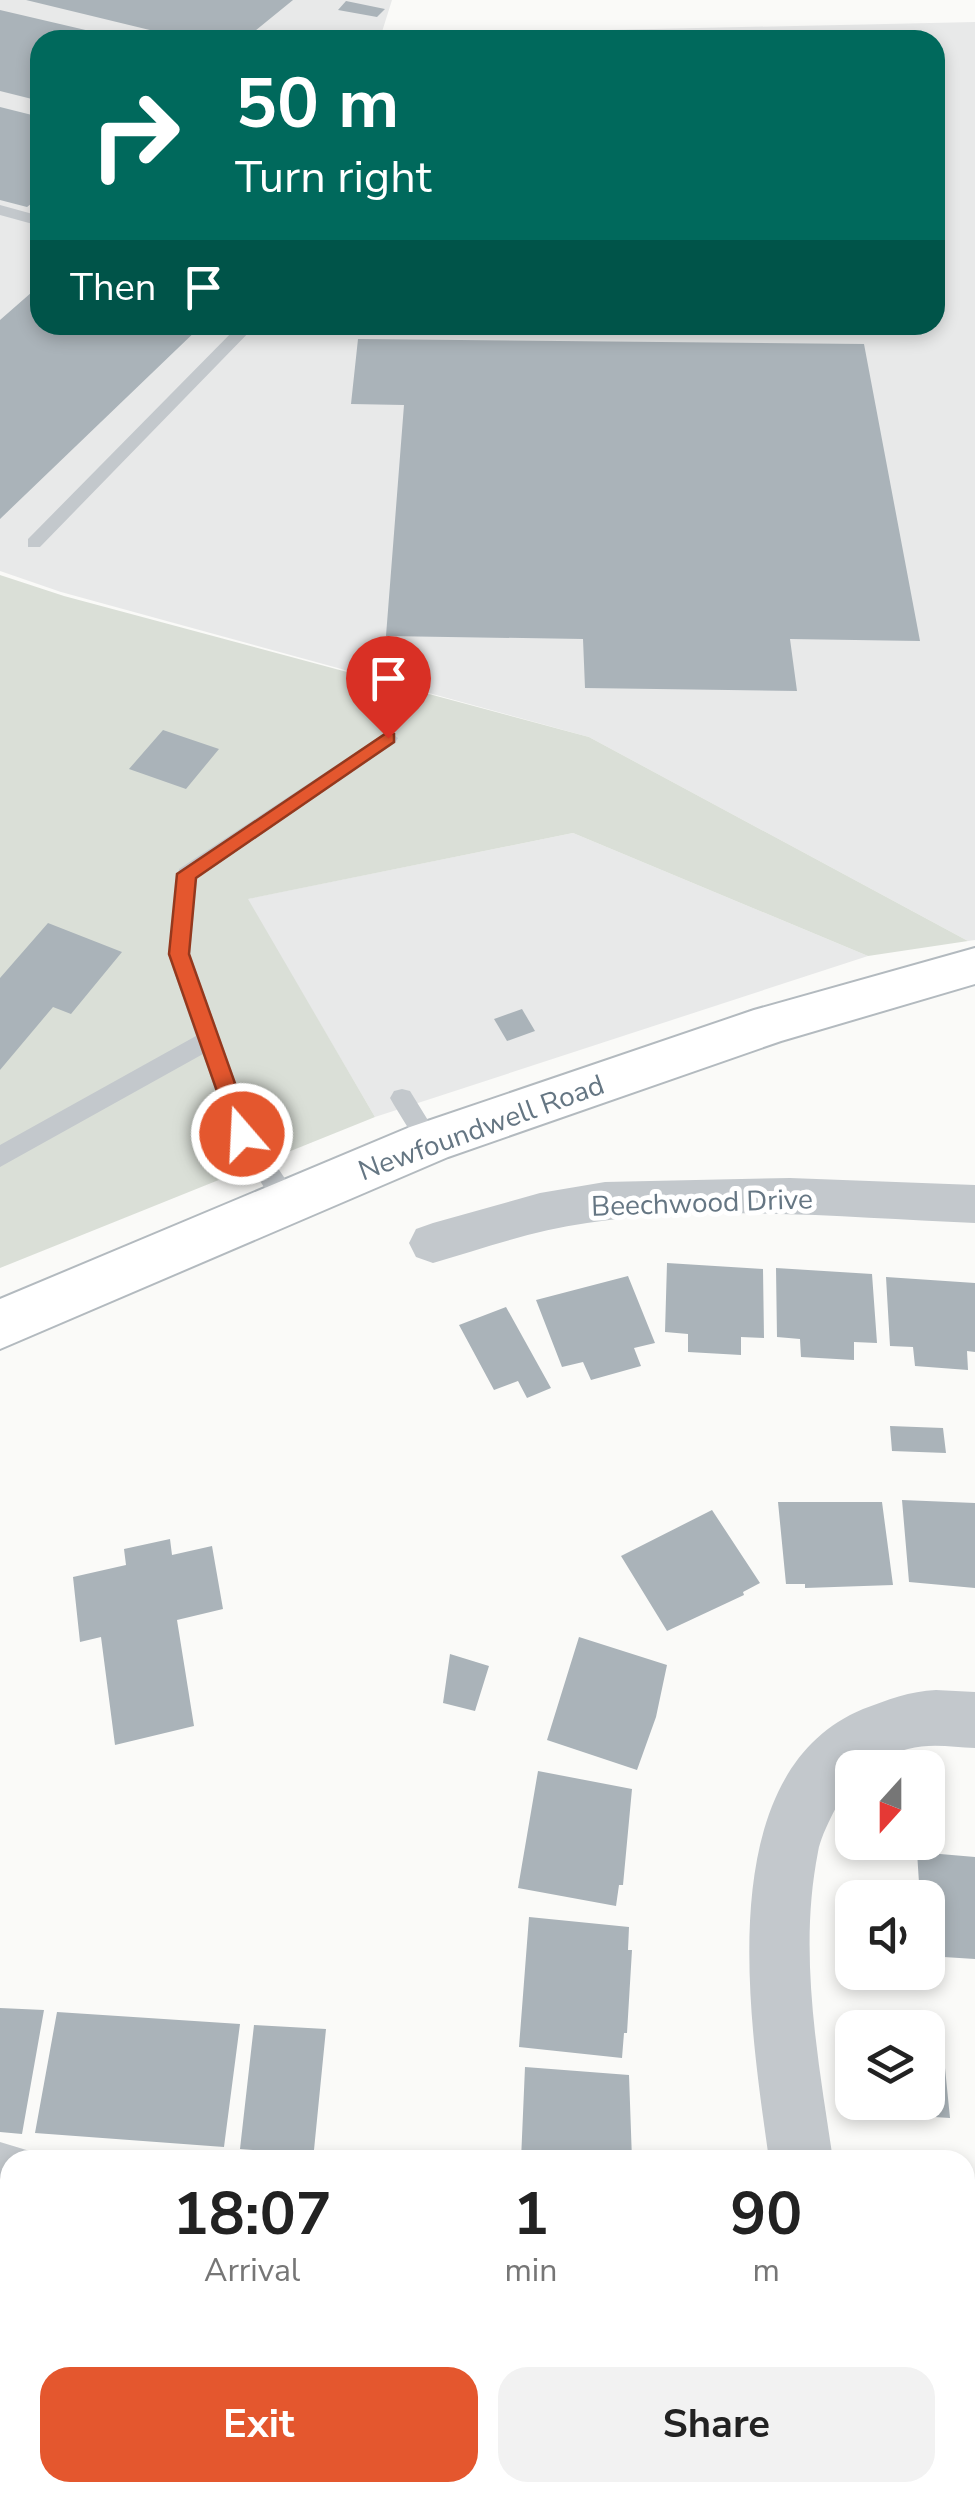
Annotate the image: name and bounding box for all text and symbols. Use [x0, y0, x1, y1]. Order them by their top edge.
text: 50 m [235, 56, 399, 152]
icon: right [70, 70, 200, 200]
text: Turn right [235, 147, 432, 208]
icon: arrive [176, 260, 231, 315]
text: Then [70, 262, 156, 313]
pin [346, 636, 431, 739]
icon: arrive [361, 651, 416, 706]
street label: Newfoundwell Road [353, 1066, 609, 1190]
position arrow [190, 1082, 294, 1186]
street label: Beechwood Drive [591, 1180, 814, 1226]
north arrow [835, 1750, 945, 1860]
map controls [835, 1750, 945, 2120]
button: sound [835, 1880, 945, 1990]
button: layers [835, 2010, 945, 2120]
text: 18:07 [173, 2173, 332, 2255]
text: 1 [513, 2173, 549, 2255]
text: 90 [730, 2173, 802, 2255]
text: Arrival [204, 2249, 300, 2292]
text: min [504, 2249, 557, 2292]
text: m [752, 2249, 780, 2292]
button: Exit [40, 2367, 478, 2482]
button: Share [498, 2367, 935, 2482]

